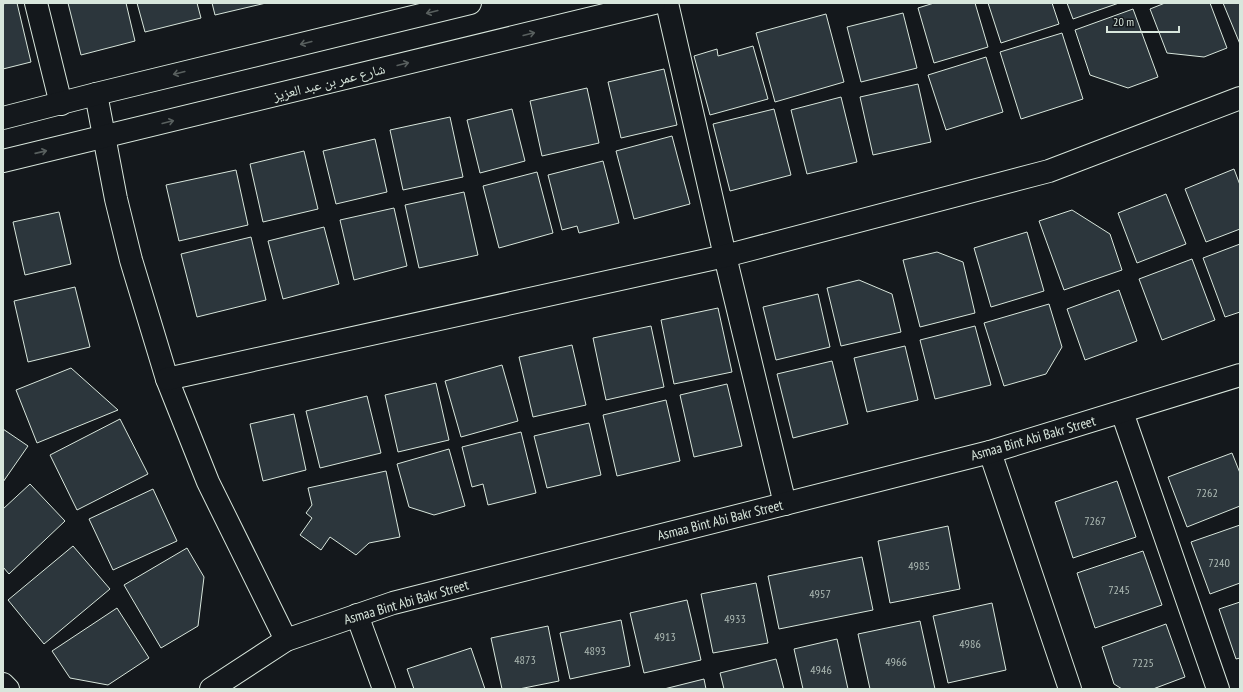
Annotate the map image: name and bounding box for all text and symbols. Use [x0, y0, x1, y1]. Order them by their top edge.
scale bar [1107, 8, 1179, 34]
one-way arrow [426, 9, 439, 17]
text: 20 m [1113, 14, 1134, 29]
one-way arrow [522, 29, 535, 37]
one-way arrow [299, 39, 312, 47]
street label: شارع عمر بن عبد العزيز [270, 59, 387, 106]
one-way arrow [396, 60, 409, 68]
one-way arrow [173, 70, 186, 78]
one-way arrow [161, 117, 174, 125]
one-way arrow [34, 147, 47, 155]
street label: Asmaa Bint Abi Bakr Street [969, 412, 1098, 464]
house number: 7262 [1196, 485, 1218, 500]
street label: Asmaa Bint Abi Bakr Street [655, 496, 785, 544]
house number: 7267 [1084, 513, 1106, 528]
house number: 7240 [1208, 555, 1230, 570]
house number: 4985 [908, 558, 930, 573]
street label: Asmaa Bint Abi Bakr Street [342, 576, 471, 628]
house number: 7245 [1108, 582, 1130, 597]
house number: 4957 [809, 586, 831, 601]
house number: 4933 [724, 611, 746, 626]
house number: 4913 [654, 629, 676, 644]
house number: 4986 [959, 636, 981, 651]
house number: 4893 [584, 643, 606, 658]
house number: 4873 [514, 652, 536, 667]
house number: 4966 [885, 654, 907, 669]
house number: 7225 [1132, 655, 1154, 670]
house number: 4946 [810, 662, 832, 677]

